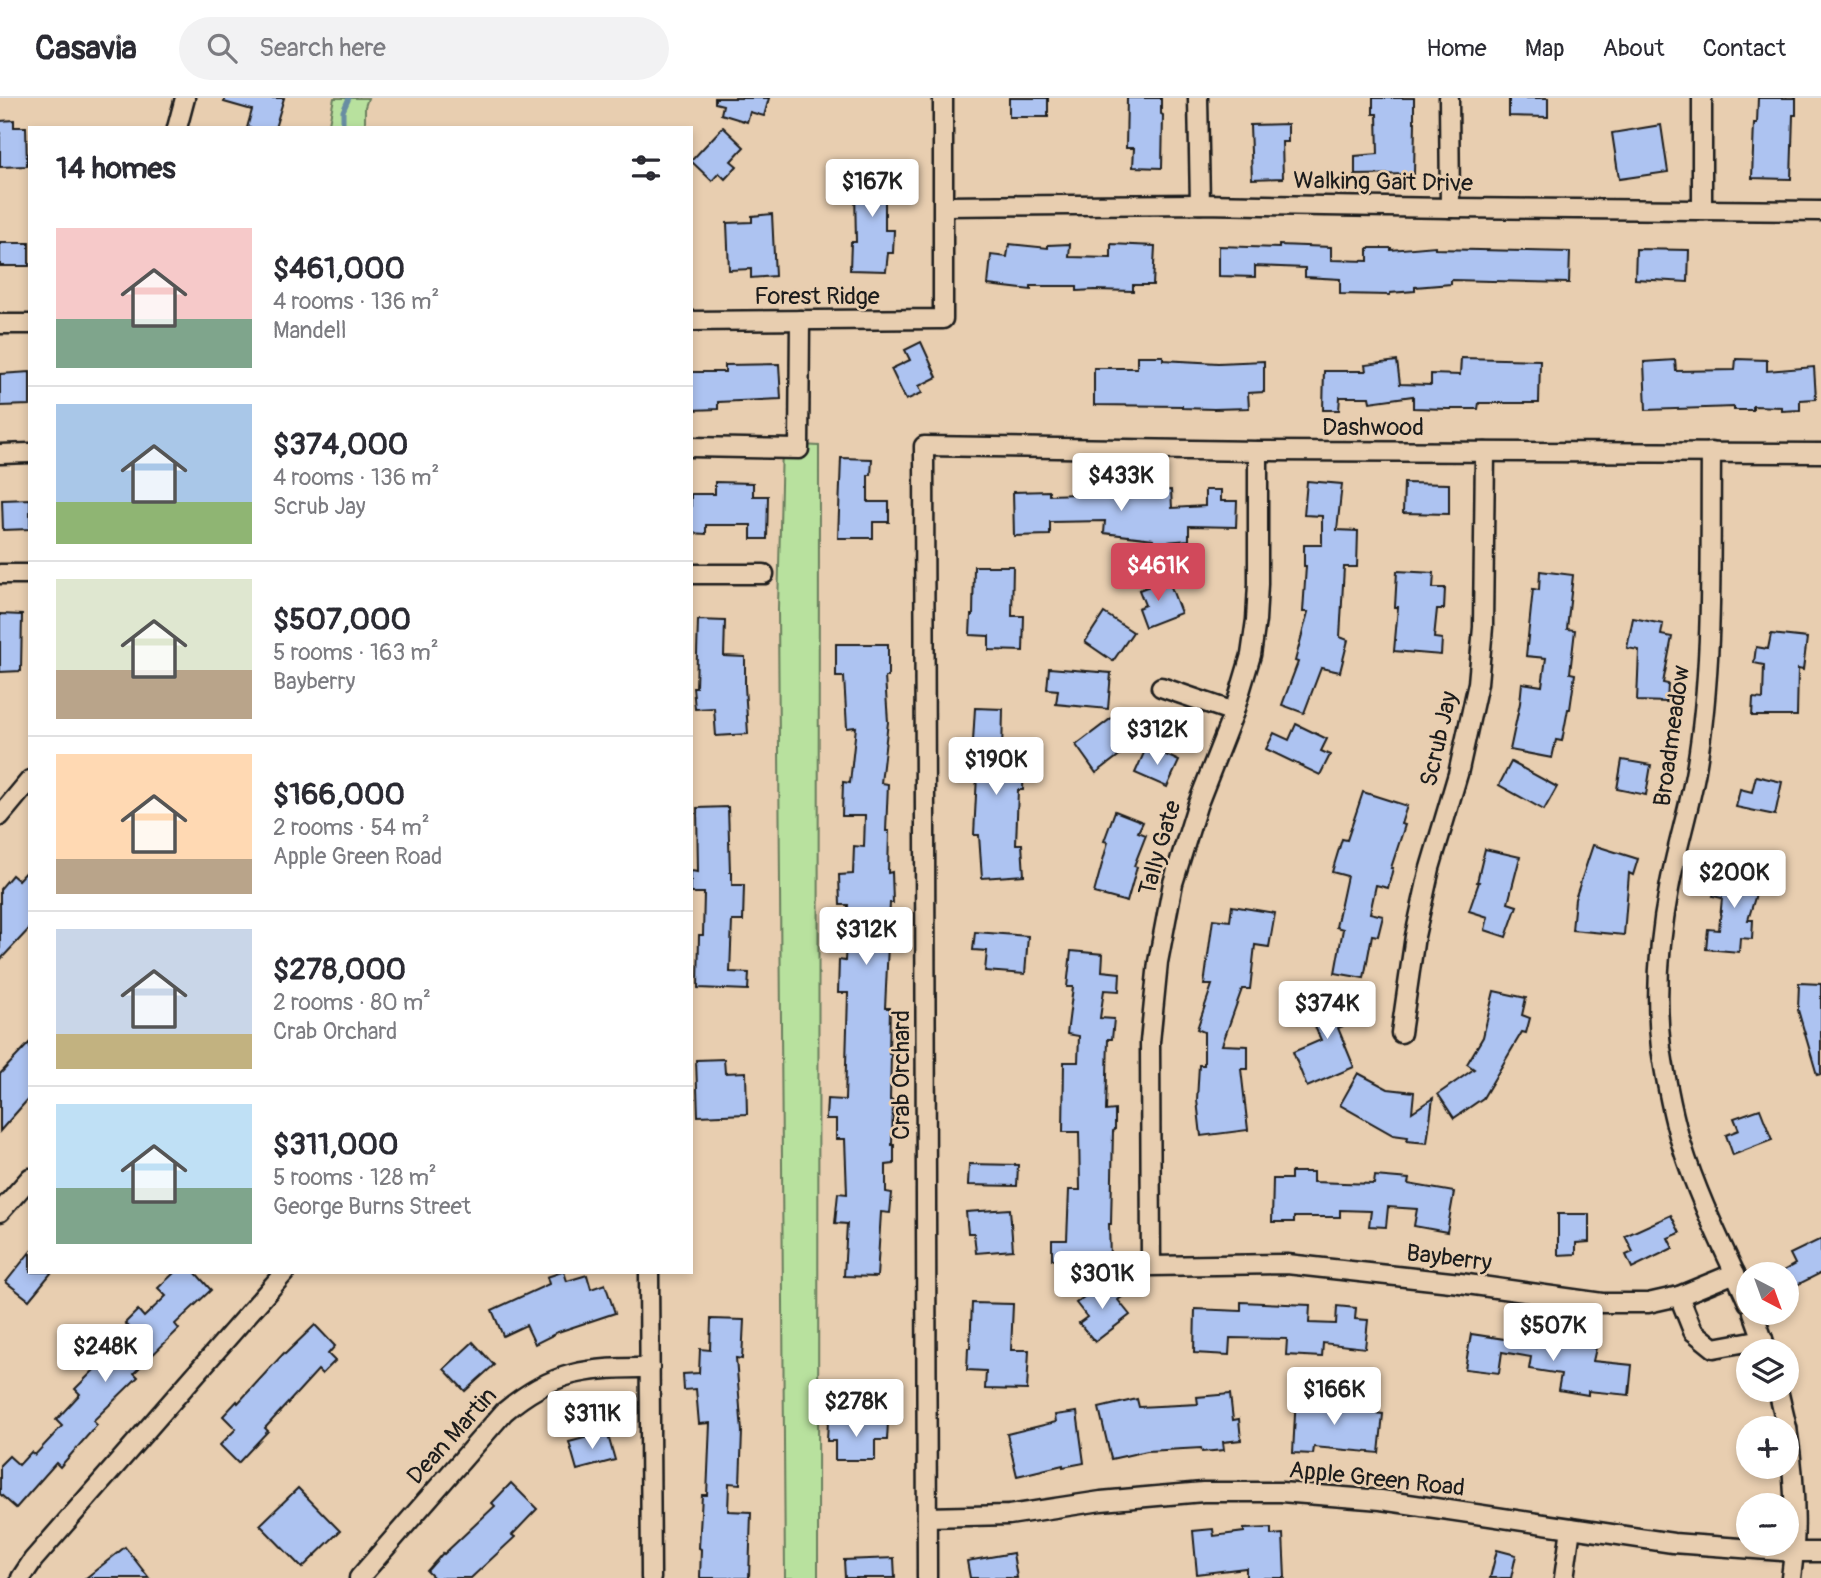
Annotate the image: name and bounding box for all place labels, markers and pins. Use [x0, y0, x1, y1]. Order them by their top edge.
pin: $167K [823, 159, 921, 219]
pin: $433K [1072, 454, 1170, 513]
pin: $461K [1109, 544, 1207, 603]
pin: $312K [1108, 708, 1206, 767]
pin: $190K [947, 738, 1045, 797]
pin: $200K [1685, 850, 1783, 910]
pin: $312K [817, 908, 915, 967]
pin: $374K [1278, 982, 1376, 1041]
pin: $301K [1053, 1252, 1151, 1311]
pin: $507K [1504, 1304, 1602, 1363]
pin: $248K [56, 1324, 154, 1384]
pin: $166K [1285, 1368, 1383, 1427]
pin: $278K [807, 1380, 905, 1439]
pin: $311K [543, 1392, 641, 1451]

